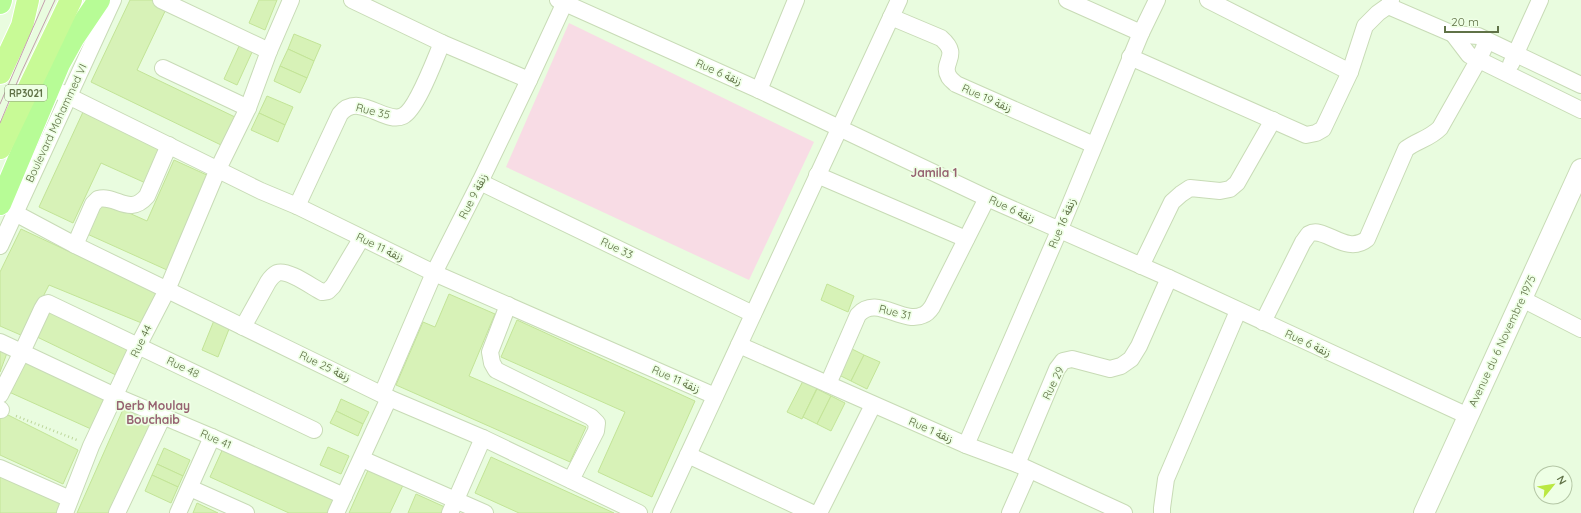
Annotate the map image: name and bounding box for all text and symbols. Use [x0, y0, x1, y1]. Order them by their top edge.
scale bar [1445, 8, 1498, 34]
text: 20 m [1451, 14, 1479, 29]
street label: Rue 6 زنقة [694, 56, 744, 88]
street label: Boulevard Mohammed VI [22, 61, 90, 185]
street label: Rue 19 زنقة [960, 81, 1014, 115]
road number: RP3021 [5, 85, 47, 101]
street label: Rue 35 [355, 100, 391, 122]
district label: Jamila 1 [911, 165, 957, 180]
street label: Rue 9 زنقة [456, 171, 490, 221]
street label: Rue 6 زنقة [987, 192, 1037, 226]
street label: Rue 16 زنقة [1045, 196, 1079, 250]
street label: Rue 11 زنقة [354, 229, 406, 265]
street label: Rue 33 [599, 234, 636, 262]
street label: Avenue du 6 Novembre 1975 [1465, 273, 1539, 409]
street label: Rue 31 [878, 301, 912, 323]
street label: Rue 44 [127, 322, 155, 360]
street label: Rue 6 زنقة [1283, 326, 1333, 360]
street label: Rue 25 زنقة [297, 348, 353, 384]
street label: Rue 48 [164, 353, 202, 381]
street label: Rue 11 زنقة [650, 362, 702, 396]
street label: Rue 29 [1039, 364, 1067, 402]
district label: Derb Moulay Bouchaib [116, 398, 190, 427]
street label: Rue 1 زنقة [907, 414, 955, 446]
street label: Rue 41 [198, 426, 234, 452]
north arrow [1533, 465, 1573, 505]
text: N [1554, 473, 1570, 487]

